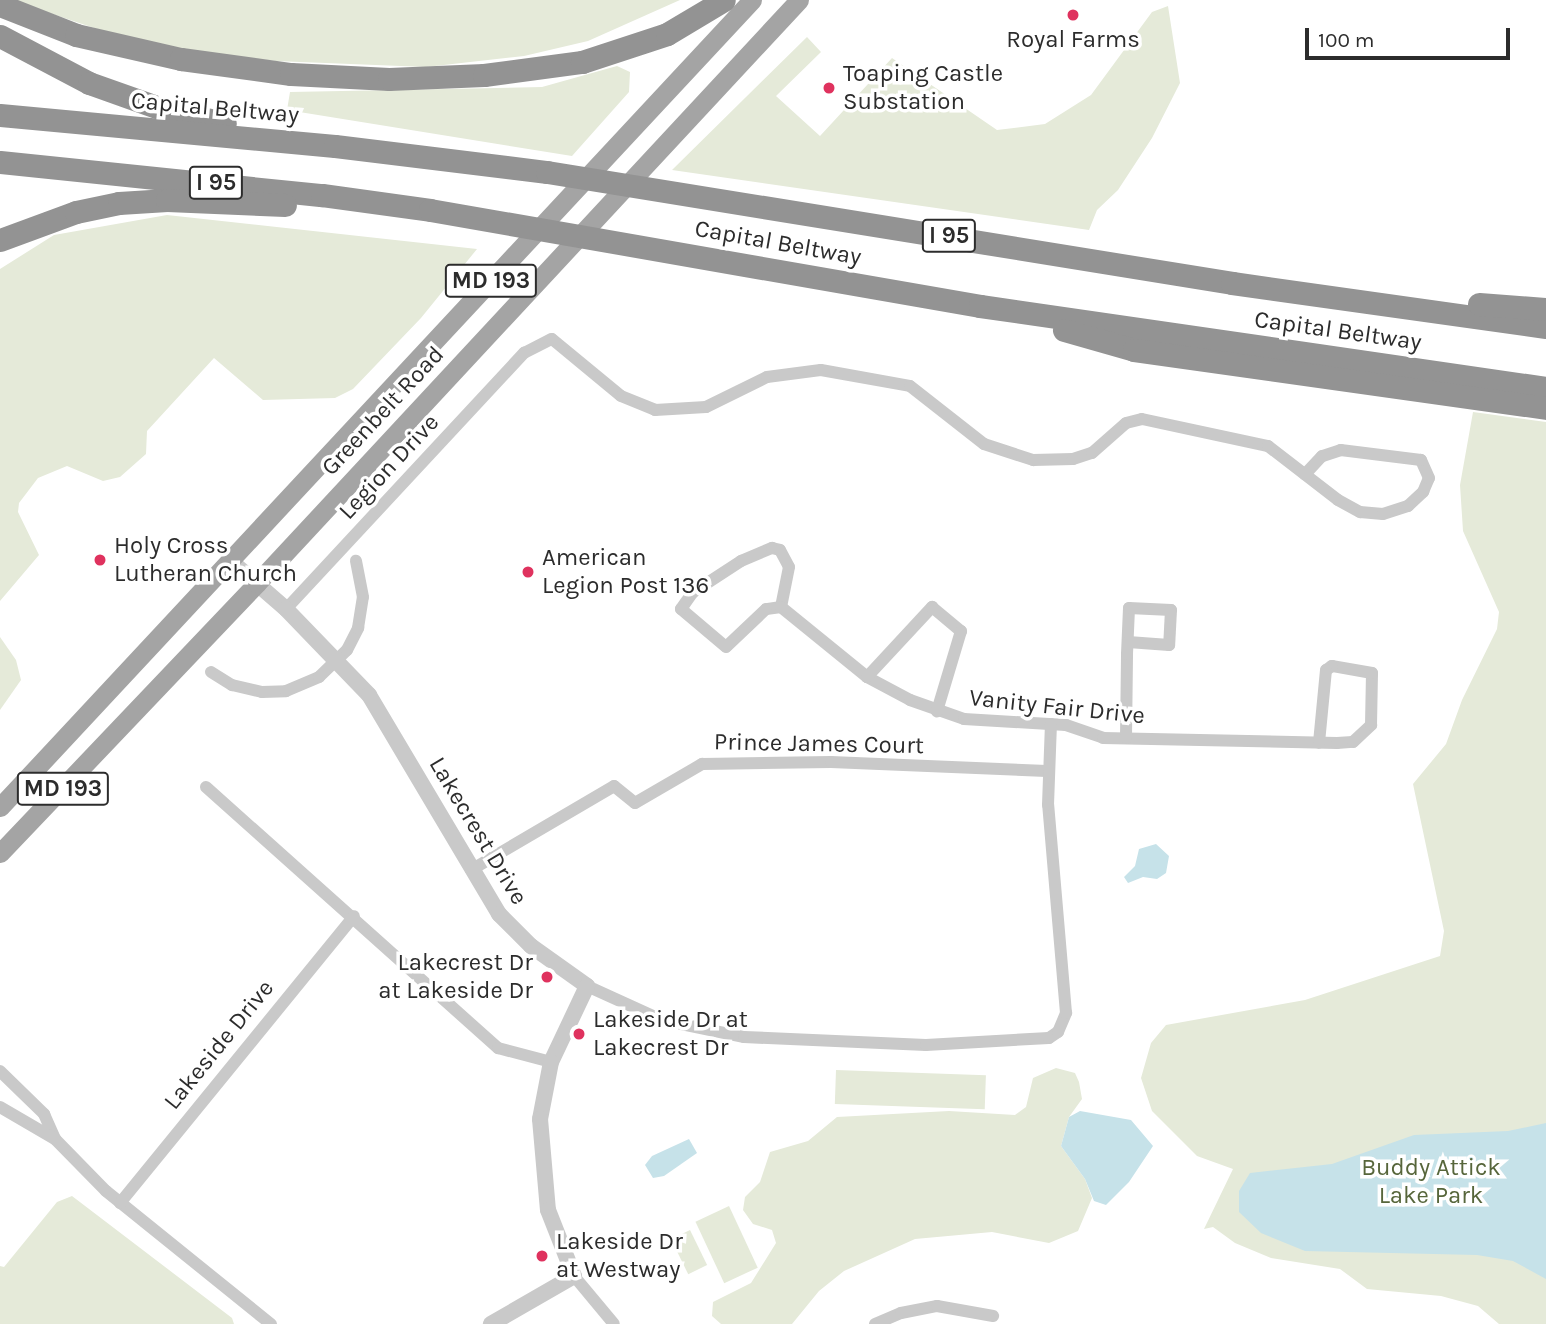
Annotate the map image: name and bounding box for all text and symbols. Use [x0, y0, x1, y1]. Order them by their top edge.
marker: Royal Farms [1065, 7, 1081, 23]
scale bar [1308, 14, 1513, 58]
place label: Royal Farms [1006, 26, 1140, 54]
text: 100 m [1318, 28, 1375, 52]
place label: Toaping Castle Substation [843, 60, 1003, 116]
marker: Toaping Castle Substation [821, 80, 837, 96]
street label: Capital Beltway [130, 86, 300, 130]
road number: I 95 [188, 164, 244, 202]
street label: Capital Beltway [693, 214, 863, 272]
road number: I 95 [921, 216, 977, 256]
road number: MD 193 [444, 262, 538, 300]
street label: Capital Beltway [1253, 305, 1423, 357]
street label: Greenbelt Road [316, 340, 450, 482]
street label: Legion Drive [333, 408, 445, 526]
place label: Holy Cross Lutheran Church [114, 532, 297, 588]
place label: American Legion Post 136 [542, 544, 709, 600]
marker: Holy Cross Lutheran Church [92, 552, 108, 568]
marker: American Legion Post 136 [520, 564, 536, 580]
street label: Vanity Fair Drive [968, 683, 1146, 731]
street label: Prince James Court [714, 728, 924, 760]
street label: Lakecrest Drive [423, 752, 533, 910]
road number: MD 193 [16, 769, 110, 808]
place label: Lakecrest Dr at Lakeside Dr [378, 949, 533, 1005]
marker: Lakecrest Dr at Lakeside Dr [539, 969, 555, 985]
street label: Lakeside Drive [158, 974, 280, 1116]
place label: Lakeside Dr at Lakecrest Dr [593, 1006, 748, 1062]
marker: Lakeside Dr at Lakecrest Dr [571, 1026, 587, 1042]
park label: Buddy Attick Lake Park [1361, 1154, 1501, 1210]
place label: Lakeside Dr at Westway [556, 1228, 683, 1284]
marker: Lakeside Dr at Westway [534, 1248, 550, 1264]

